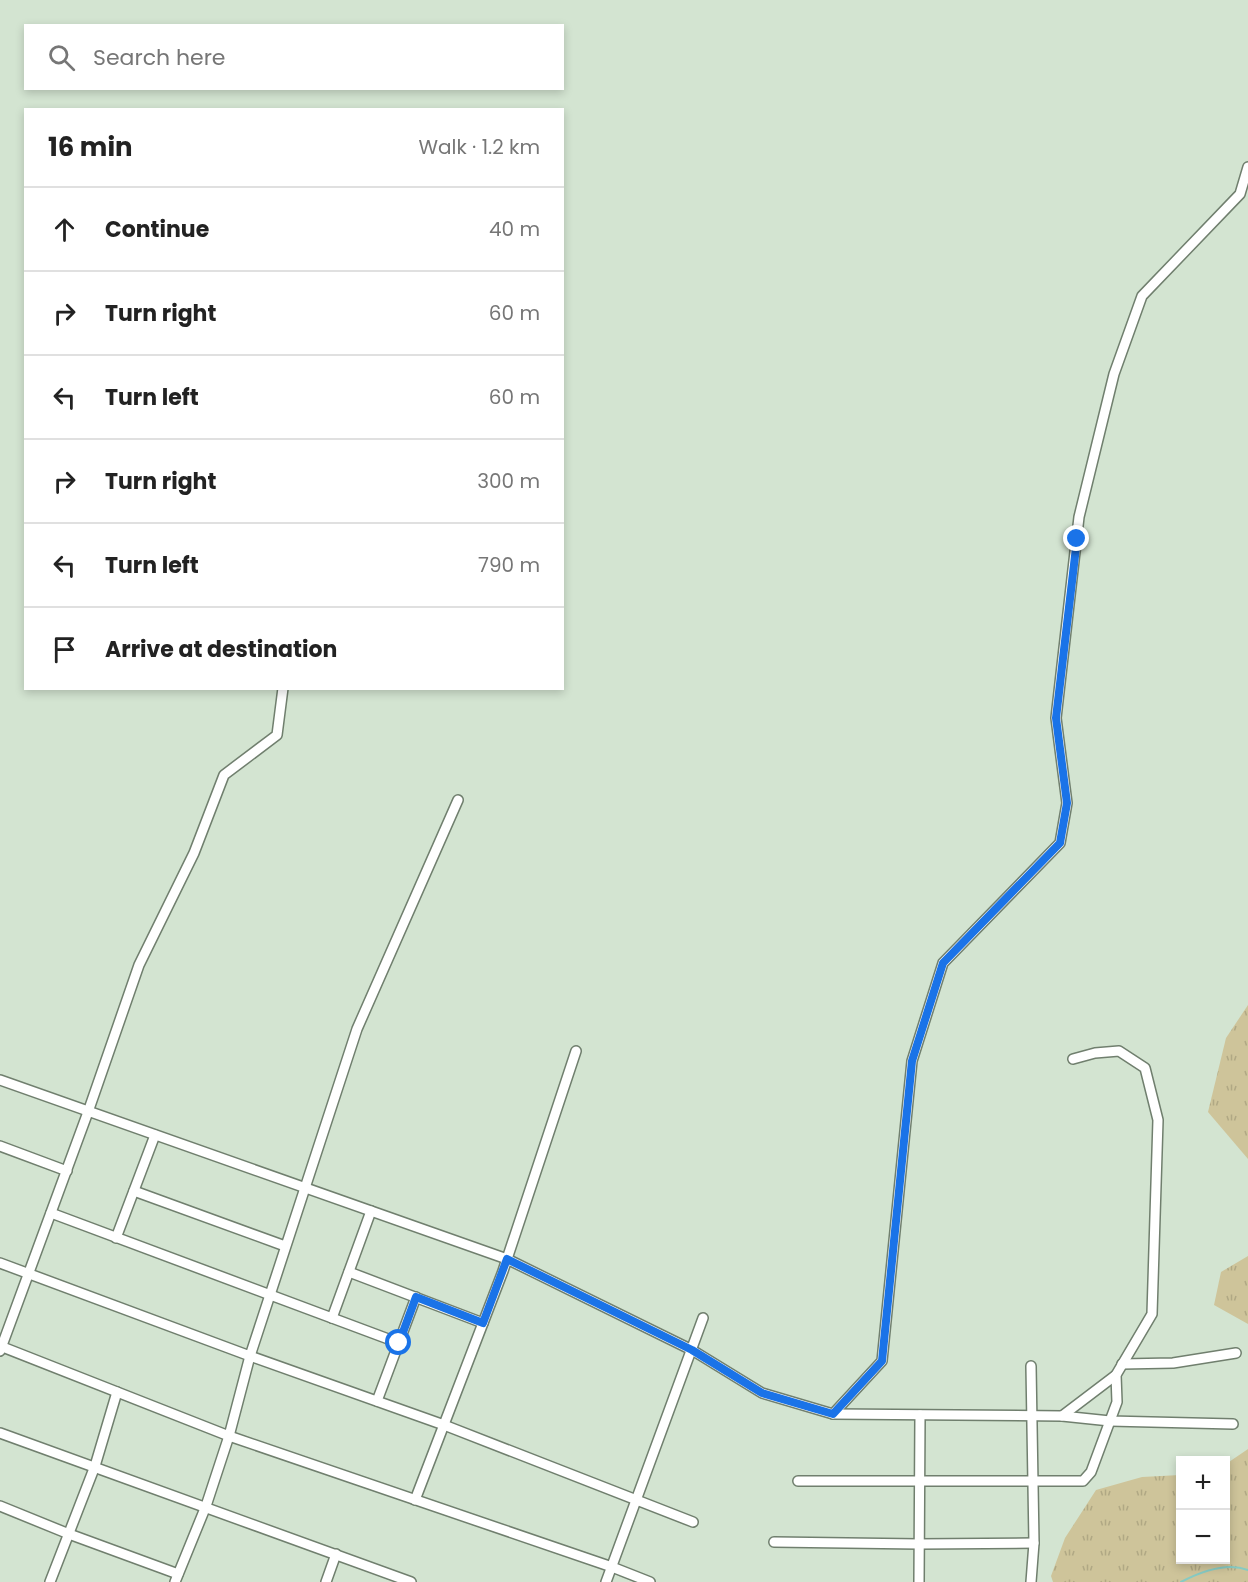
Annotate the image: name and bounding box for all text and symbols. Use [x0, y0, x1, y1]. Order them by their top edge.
search box [24, 24, 564, 90]
icon: search [45, 41, 78, 74]
text: Search here [93, 42, 226, 73]
text: 16 min [48, 129, 133, 165]
text: Walk · 1.2 km [418, 133, 540, 161]
icon: ahead [48, 213, 81, 246]
text: Continue [105, 214, 209, 245]
text: 40 m [489, 215, 540, 243]
icon: right [48, 297, 81, 330]
text: Turn right [105, 298, 216, 329]
text: 60 m [489, 299, 540, 327]
icon: left [48, 381, 81, 414]
text: Turn left [105, 382, 199, 413]
text: 60 m [489, 383, 540, 411]
icon: right [48, 465, 81, 498]
text: Turn right [105, 466, 216, 497]
text: 300 m [477, 467, 540, 495]
route end [1063, 525, 1089, 551]
icon: left [48, 549, 81, 582]
text: Turn left [105, 550, 199, 581]
text: 790 m [478, 551, 540, 579]
icon: arrive [48, 633, 81, 666]
text: Arrive at destination [105, 634, 337, 665]
route start [385, 1329, 411, 1355]
map controls [1176, 1456, 1230, 1564]
button: + [1176, 1456, 1230, 1510]
button: − [1176, 1510, 1230, 1564]

